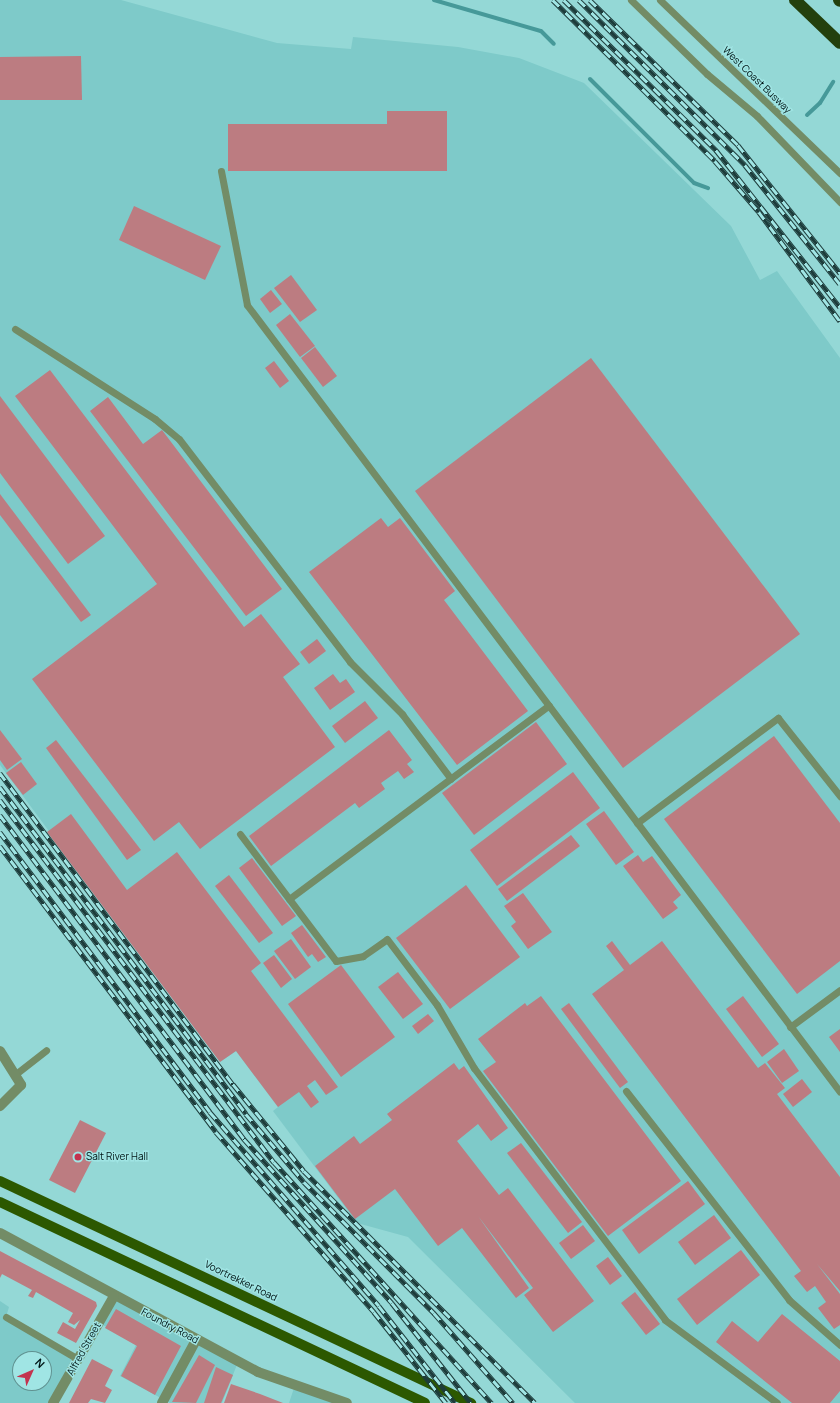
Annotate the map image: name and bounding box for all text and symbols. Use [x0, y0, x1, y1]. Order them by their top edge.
street label: West Coast Busway [720, 44, 794, 116]
place label: Salt River Hall [86, 1151, 148, 1163]
marker: Salt River Hall [73, 1152, 83, 1162]
street label: Voortrekker Road [203, 1258, 279, 1304]
street label: Foundry Road [139, 1306, 201, 1346]
street label: Alfred Street [64, 1320, 104, 1378]
north arrow [12, 1351, 52, 1391]
text: N [32, 1355, 48, 1371]

